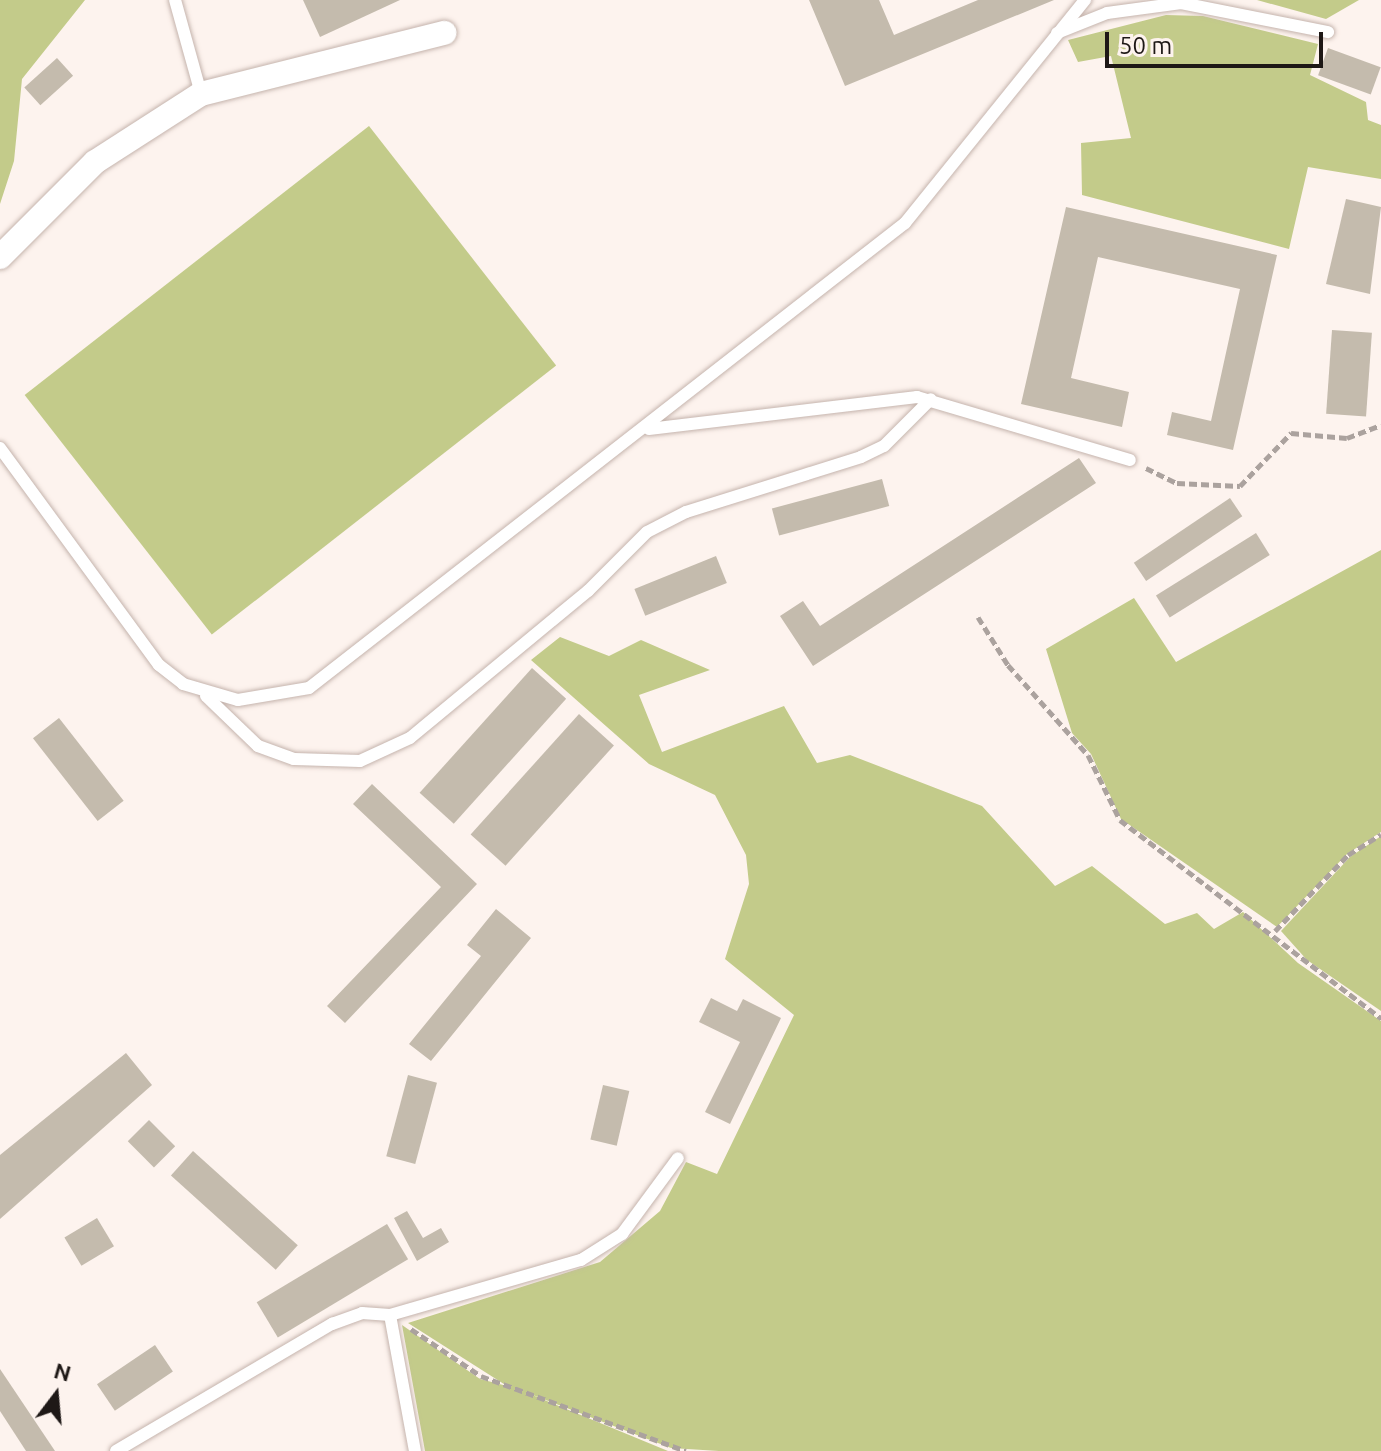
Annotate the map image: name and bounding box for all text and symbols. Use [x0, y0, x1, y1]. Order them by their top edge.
scale bar [1109, 16, 1327, 66]
text: 50 m [1119, 32, 1172, 59]
north arrow [16, 1355, 96, 1435]
text: N [51, 1357, 74, 1386]

